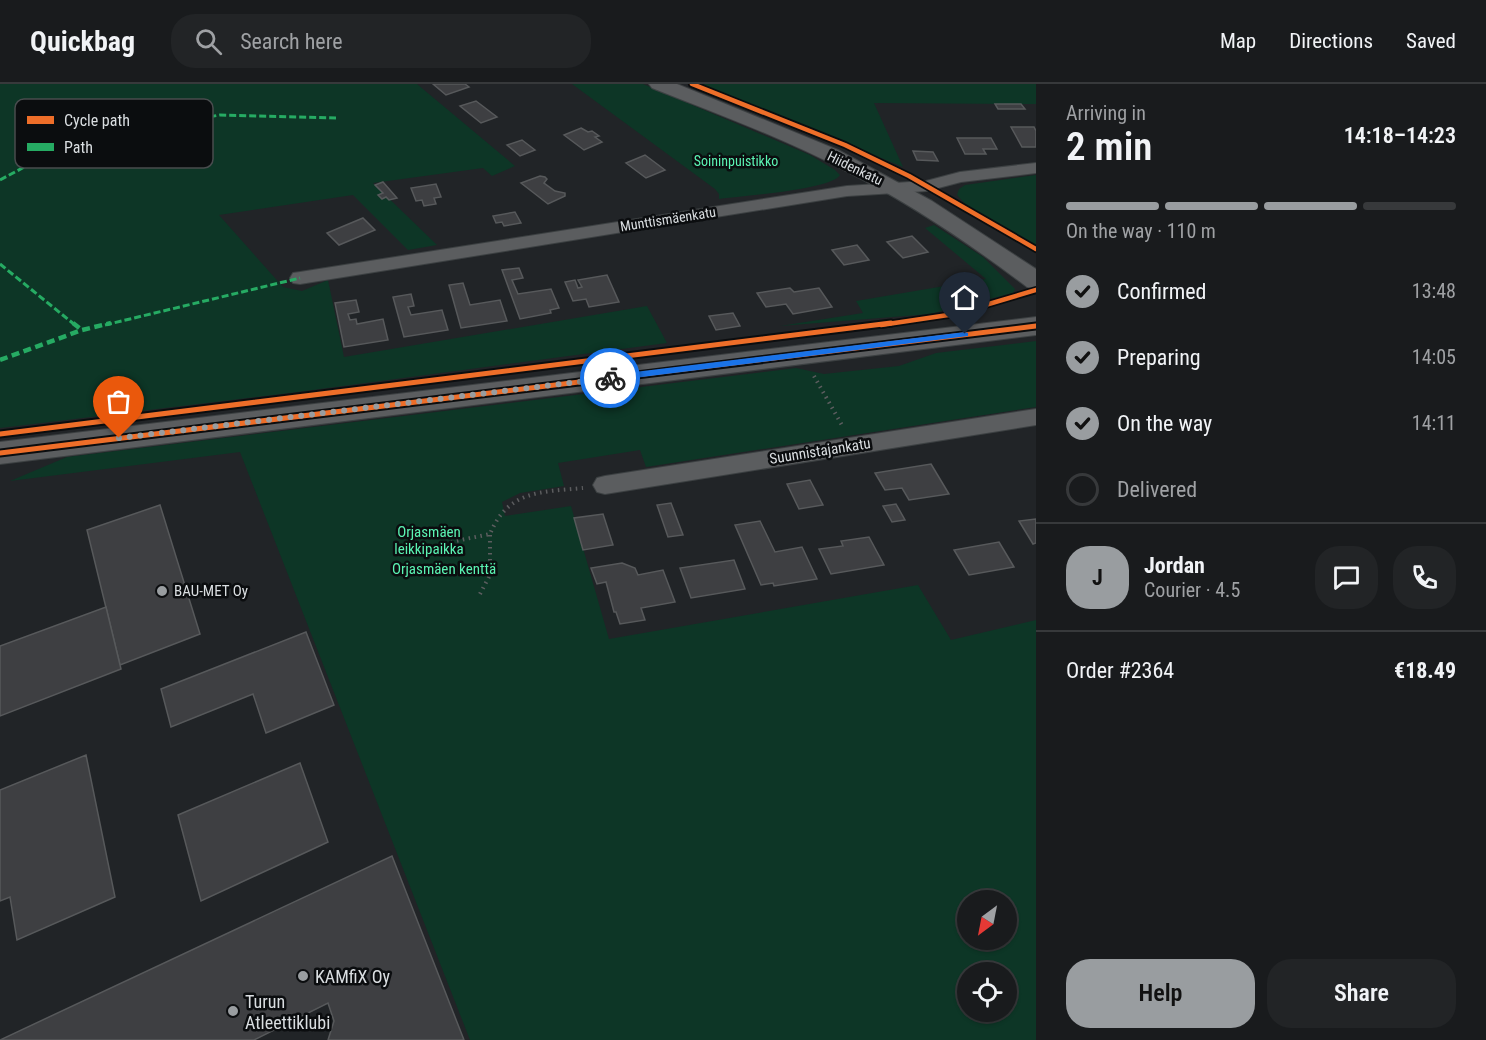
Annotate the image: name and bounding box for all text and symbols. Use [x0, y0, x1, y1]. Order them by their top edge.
search box [171, 14, 591, 68]
text: Quickbag [30, 25, 135, 58]
icon: search [192, 25, 225, 58]
text: Search here [240, 29, 342, 54]
text: Map [1220, 29, 1256, 53]
text: Directions [1289, 29, 1373, 53]
text: Saved [1406, 29, 1456, 53]
legend [15, 99, 213, 168]
text: Arriving in [1066, 101, 1146, 125]
text: Cycle path [64, 111, 130, 130]
text: 14:18–14:23 [1344, 123, 1456, 148]
text: 2 min [1066, 124, 1152, 170]
text: Path [64, 138, 93, 157]
street label: Hiidenkatu [825, 148, 885, 188]
park label: Soininpuistikko [694, 153, 778, 169]
street label: Munttismäenkatu [619, 204, 717, 234]
text: On the way · 110 m [1066, 219, 1216, 243]
pin [939, 272, 990, 334]
icon: check [1066, 275, 1099, 308]
text: Confirmed [1117, 279, 1206, 304]
text: 13:48 [1412, 279, 1456, 303]
icon: home [948, 281, 981, 314]
icon: check [1066, 341, 1099, 374]
text: Preparing [1117, 345, 1201, 370]
text: 14:05 [1412, 345, 1456, 369]
courier [580, 348, 640, 408]
icon: bike [594, 362, 627, 395]
pin [93, 376, 144, 438]
icon: bag [102, 385, 135, 418]
icon: check [1066, 407, 1099, 440]
text: On the way [1117, 411, 1212, 436]
text: 14:11 [1412, 411, 1456, 435]
street label: Suunnistajankatu [768, 434, 872, 468]
text: Delivered [1117, 477, 1197, 502]
park label: Orjasmäen leikkipaikka [394, 523, 464, 558]
button: chat [1315, 546, 1378, 609]
button: phone [1393, 546, 1456, 609]
text: Jordan [1144, 553, 1205, 578]
park label: Orjasmäen kenttä [392, 560, 496, 578]
text: J [1092, 565, 1103, 590]
text: Courier · 4.5 [1144, 578, 1240, 602]
place label: BAU-MET Oy [174, 582, 248, 600]
marker: BAU-MET Oy [155, 584, 169, 598]
text: Order #2364 [1066, 658, 1174, 683]
text: €18.49 [1394, 658, 1456, 683]
north arrow [957, 890, 1017, 950]
map controls [957, 890, 1017, 1022]
button: Help [1066, 959, 1255, 1028]
button: Share [1267, 959, 1456, 1028]
button: locate [957, 962, 1017, 1022]
place label: KAMfiX Oy [315, 966, 390, 987]
marker: KAMfiX Oy [296, 969, 310, 983]
place label: Turun Atleettiklubi [245, 991, 330, 1033]
marker: Turun Atleettiklubi [226, 1004, 240, 1018]

